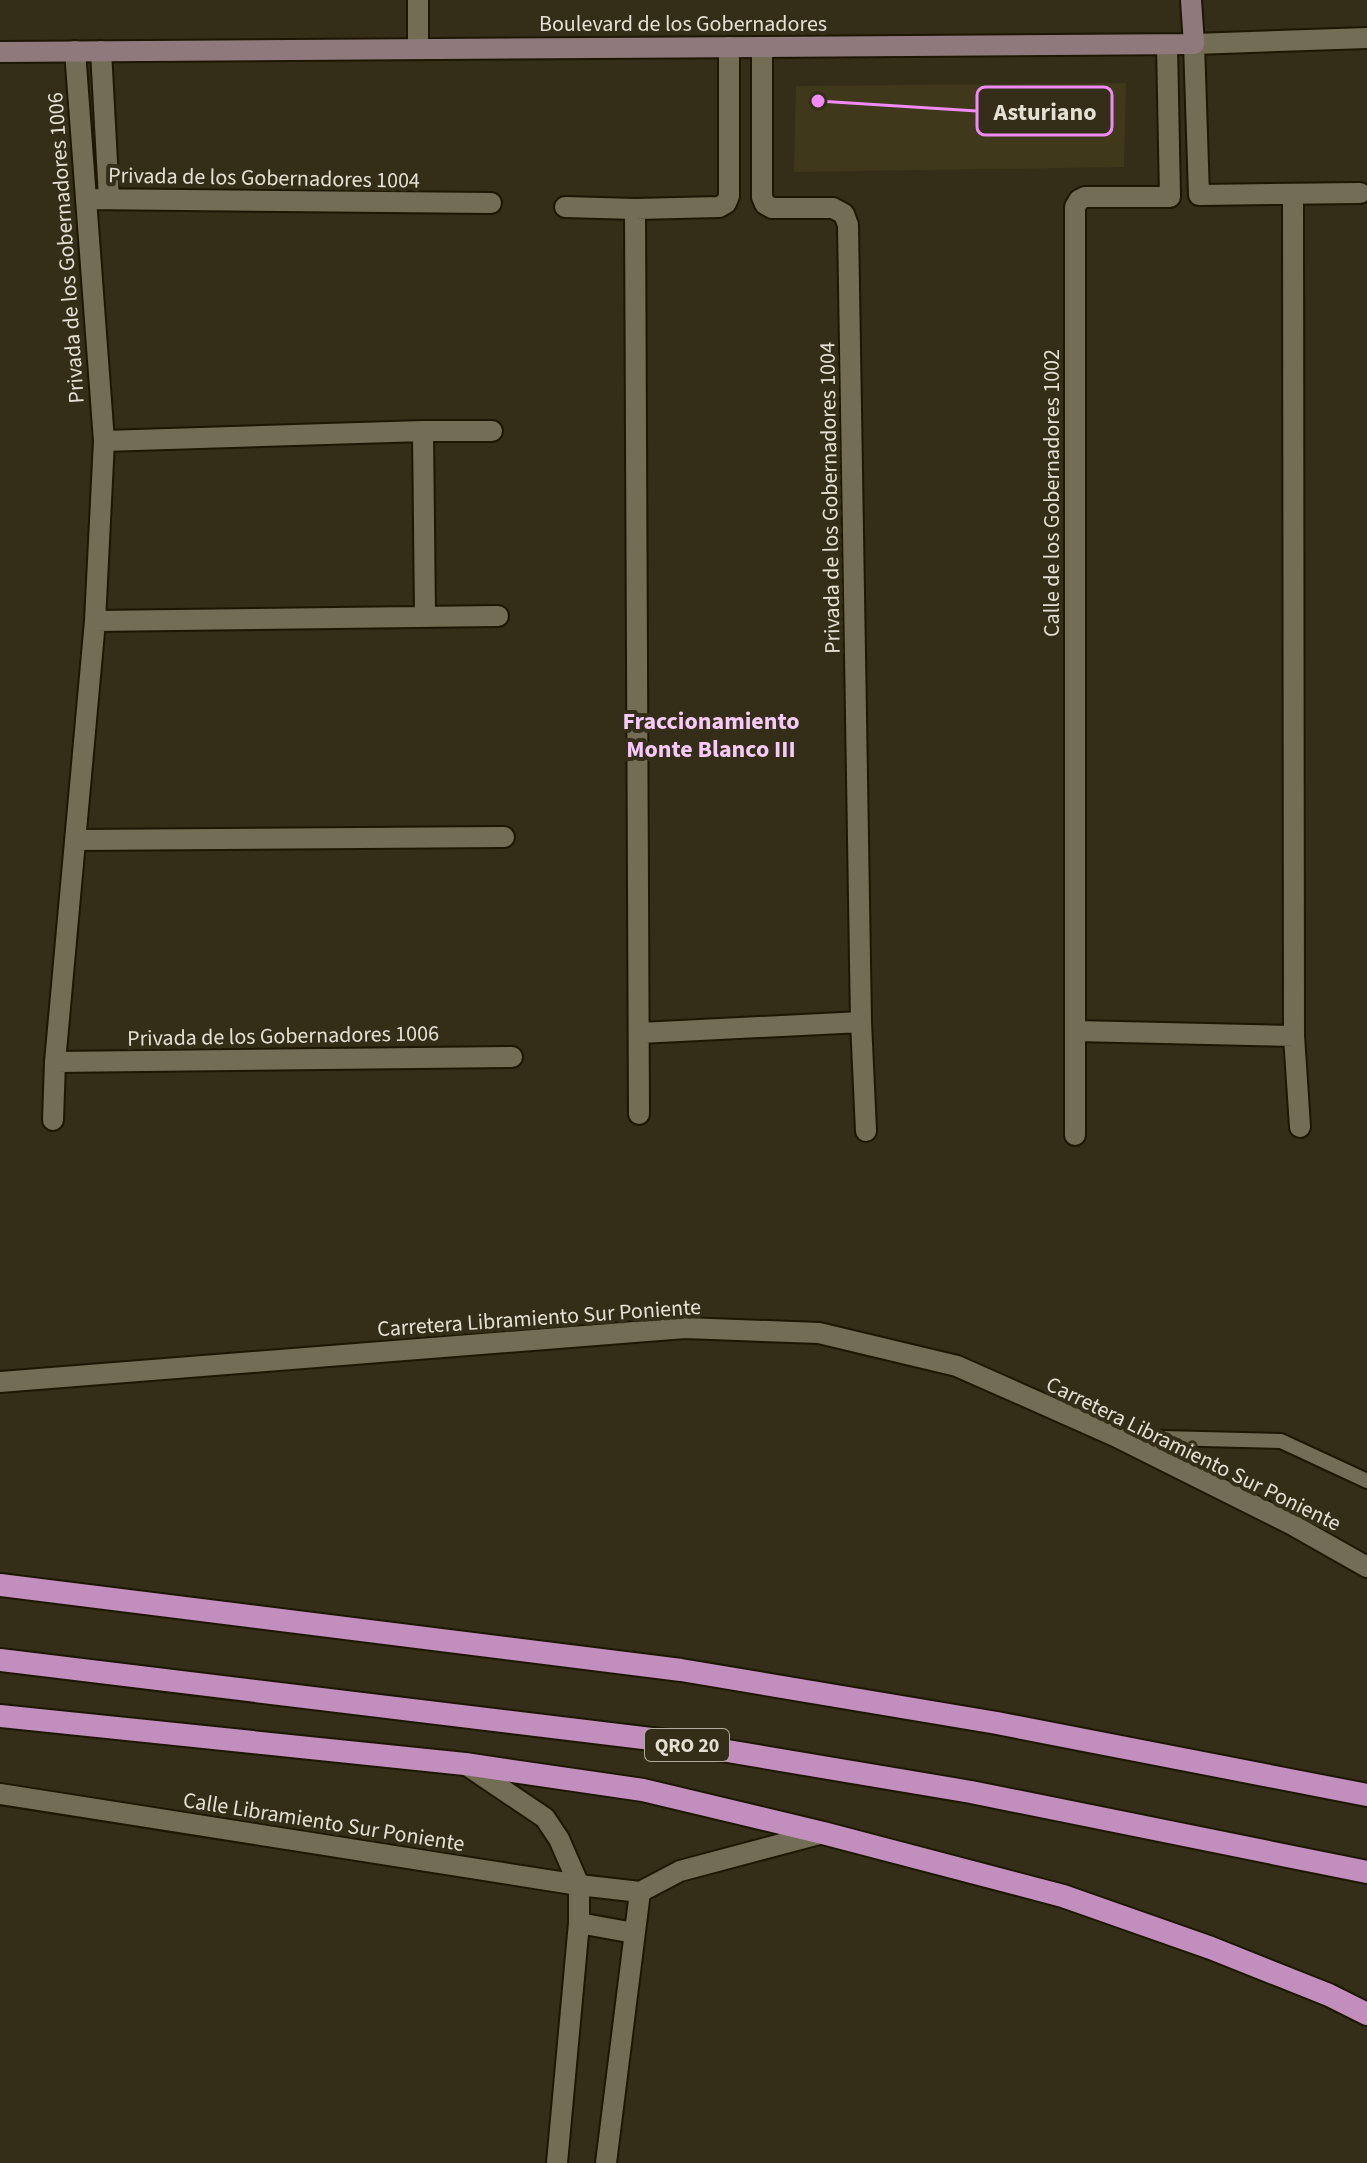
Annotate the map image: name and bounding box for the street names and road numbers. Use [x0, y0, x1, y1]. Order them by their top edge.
street label: Boulevard de los Gobernadores [539, 8, 827, 40]
street label: Privada de los Gobernadores 1006 [39, 91, 93, 405]
street label: Privada de los Gobernadores 1004 [108, 159, 420, 197]
street label: Privada de los Gobernadores 1004 [811, 342, 849, 654]
street label: Calle de los Gobernadores 1002 [1036, 349, 1068, 637]
street label: Privada de los Gobernadores 1006 [127, 1017, 439, 1055]
street label: Carretera Libramiento Sur Poniente [376, 1291, 702, 1345]
street label: Carretera Libramiento Sur Poniente [1041, 1368, 1347, 1539]
road number: QRO 20 [645, 1729, 729, 1761]
street label: Calle Libramiento Sur Poniente [181, 1784, 467, 1860]

